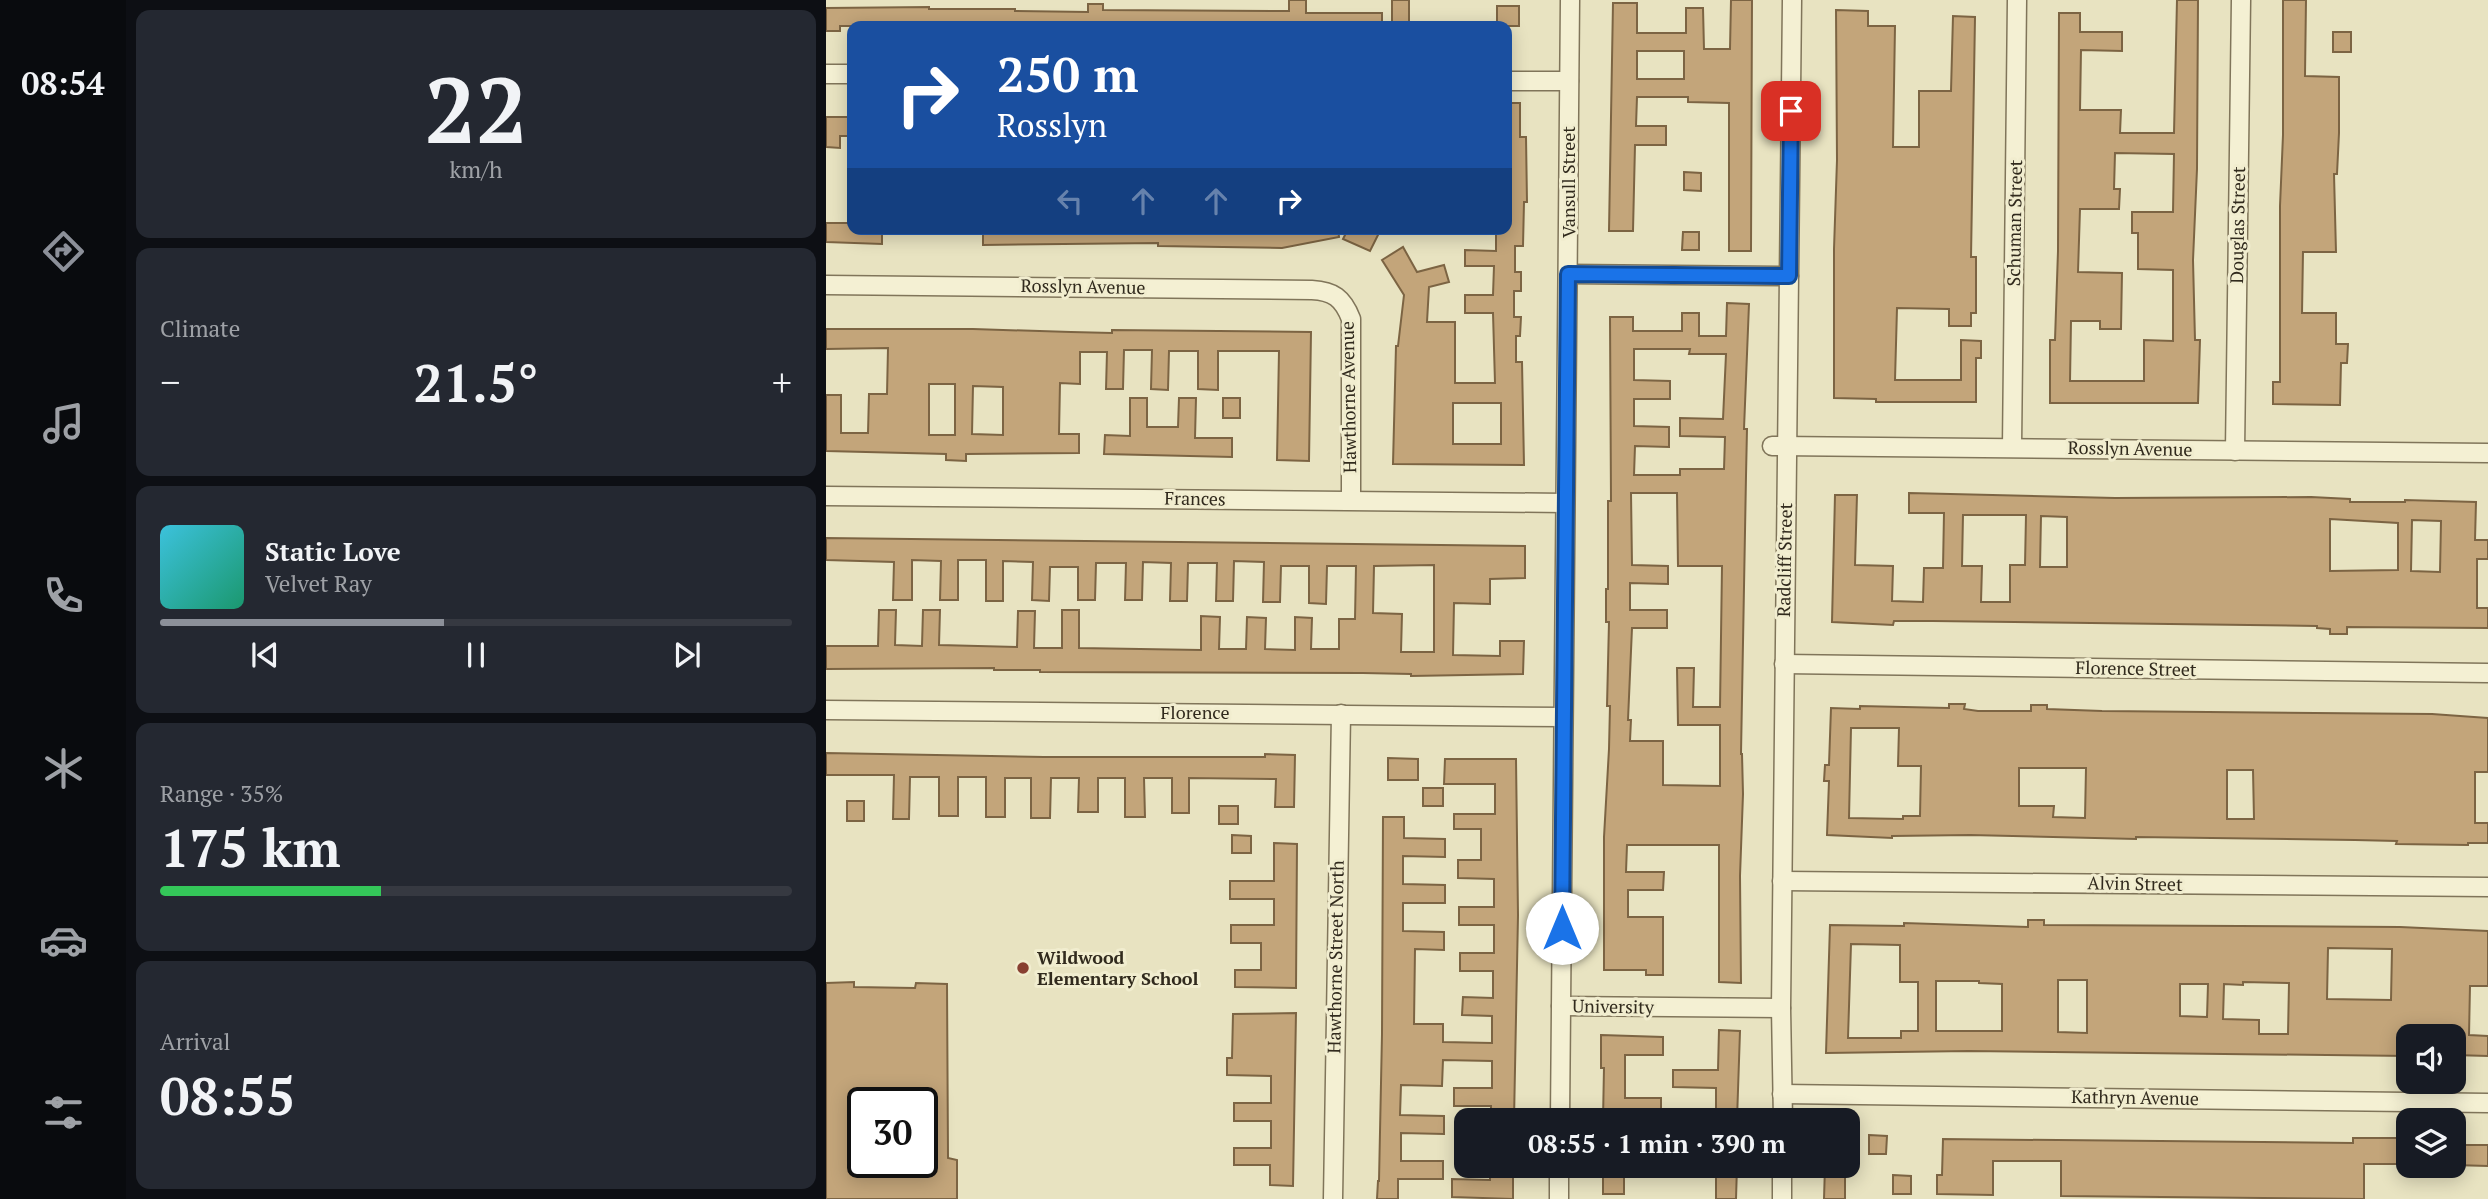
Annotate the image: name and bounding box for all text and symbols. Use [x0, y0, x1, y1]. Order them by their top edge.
text: 250 m [997, 41, 1139, 106]
text: 22 [425, 48, 527, 169]
icon: right [882, 49, 973, 140]
text: 08:54 [21, 62, 105, 104]
pin [1761, 81, 1821, 141]
icon: arrive [1772, 92, 1810, 130]
text: Rosslyn [997, 104, 1107, 146]
street label: Vansull Street [1556, 126, 1580, 238]
text: km/h [449, 154, 503, 185]
street label: Schuman Street [2001, 159, 2027, 287]
street label: Douglas Street [2224, 166, 2250, 284]
icon: left [1051, 182, 1089, 220]
icon: ahead [1124, 182, 1162, 220]
icon: ahead [1197, 182, 1235, 220]
icon: right [1270, 182, 1308, 220]
icon: directions [39, 227, 88, 276]
street label: Rosslyn Avenue [1020, 273, 1146, 299]
text: Climate [160, 313, 240, 344]
street label: Hawthorne Avenue [1335, 321, 1361, 473]
text: 21.5° [413, 348, 539, 417]
text: − [160, 357, 180, 407]
text: + [772, 357, 792, 407]
icon: music [39, 399, 88, 448]
street label: Rosslyn Avenue [2067, 435, 2193, 461]
street label: Frances [1164, 485, 1226, 511]
street label: Radcliff Street [1771, 502, 1797, 617]
text: Static Love [265, 534, 401, 568]
text: Velvet Ray [265, 568, 372, 599]
icon: phone [39, 571, 88, 620]
icon: previous [246, 636, 284, 674]
icon: pause [457, 636, 495, 674]
icon: next [668, 636, 706, 674]
street label: Florence Street [2075, 655, 2197, 681]
street label: Florence [1161, 700, 1229, 724]
icon: climate [39, 744, 88, 793]
text: Range · 35% [160, 778, 283, 809]
text: 175 km [160, 813, 341, 882]
street label: Hawthorne Street North [1321, 860, 1349, 1054]
street label: Alvin Street [2087, 870, 2183, 896]
position arrow [1525, 891, 1599, 965]
icon: car [39, 916, 88, 965]
place label: Wildwood Elementary School [1037, 945, 1199, 990]
marker: Wildwood Elementary School [1015, 960, 1031, 976]
street label: University [1572, 993, 1655, 1019]
map controls [2396, 1024, 2466, 1178]
button: sound [2396, 1024, 2466, 1094]
text: Arrival [160, 1026, 231, 1057]
text: 08:55 [160, 1061, 295, 1130]
street label: Kathryn Avenue [2071, 1084, 2199, 1110]
speed limit sign: 30 [847, 1087, 938, 1178]
icon: filters [39, 1088, 88, 1137]
button: layers [2396, 1108, 2466, 1178]
text: 08:55 · 1 min · 390 m [1528, 1126, 1786, 1160]

